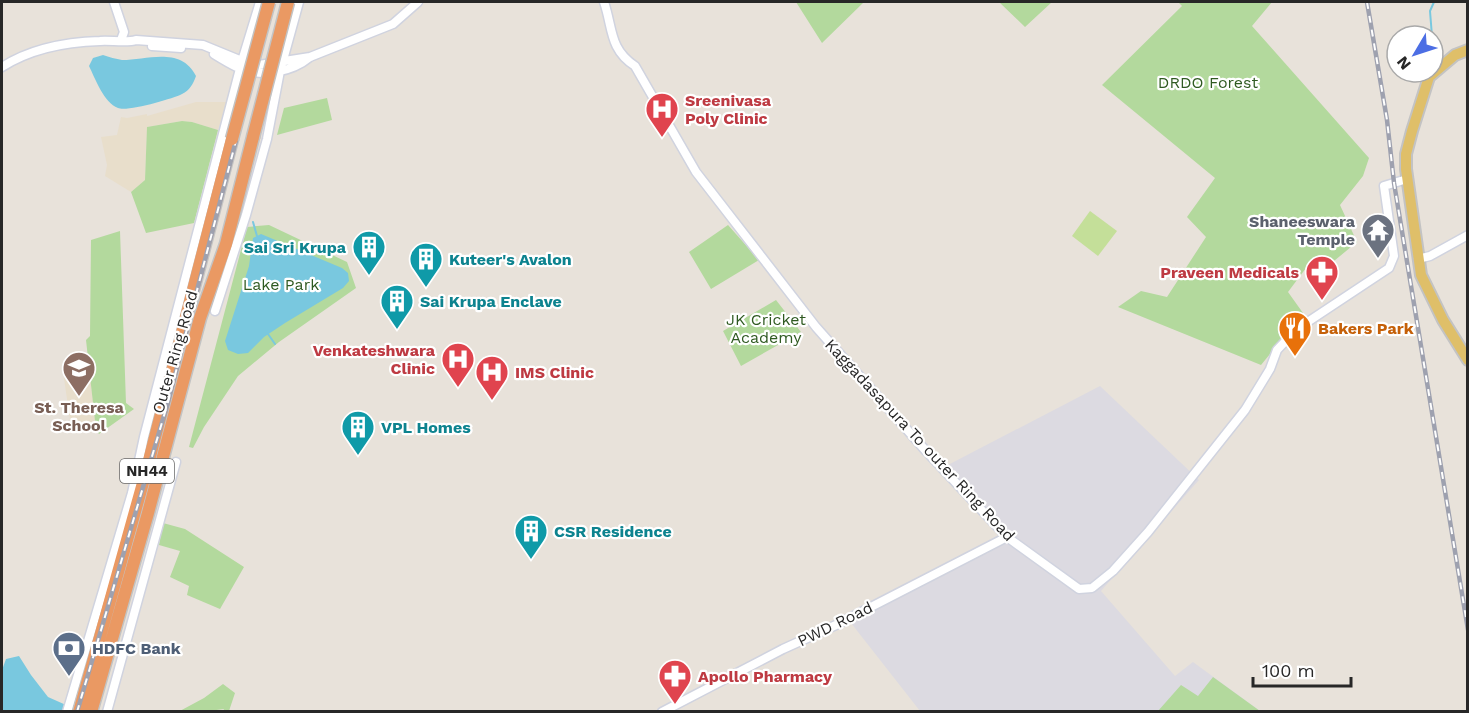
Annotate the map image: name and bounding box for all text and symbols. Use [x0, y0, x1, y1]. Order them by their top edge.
north arrow [1385, 24, 1445, 84]
text: N [1393, 53, 1415, 74]
park label: DRDO Forest [1158, 73, 1258, 92]
hospital icon: Sreenivasa Poly Clinic [644, 91, 680, 138]
place label: Sreenivasa Poly Clinic [685, 91, 772, 128]
place label: Shaneeswara Temple [1249, 212, 1356, 249]
temple icon: Shaneeswara Temple [1360, 212, 1396, 259]
building icon: Sai Sri Krupa [351, 229, 387, 276]
place label: Sai Sri Krupa [244, 238, 347, 257]
building icon: Kuteer's Avalon [408, 241, 444, 288]
place label: Kuteer's Avalon [449, 250, 572, 269]
pharmacy icon: Praveen Medicals [1304, 254, 1340, 301]
place label: Praveen Medicals [1160, 263, 1299, 282]
park label: Lake Park [243, 275, 319, 294]
building icon: Sai Krupa Enclave [379, 283, 415, 330]
street label: Outer Ring Road [148, 288, 202, 416]
place label: Sai Krupa Enclave [420, 292, 562, 311]
park label: JK Cricket Academy [726, 310, 806, 347]
restaurant icon: Bakers Park [1277, 310, 1313, 357]
place label: Bakers Park [1318, 319, 1414, 338]
street label: Kaggadasapura To outer Ring Road [821, 335, 1019, 545]
place label: Venkateshwara Clinic [313, 341, 436, 378]
hospital icon: Venkateshwara Clinic [440, 341, 476, 388]
school or university icon: St. Theresa School [61, 350, 97, 397]
hospital icon: IMS Clinic [474, 354, 510, 401]
place label: IMS Clinic [515, 363, 594, 382]
place label: St. Theresa School [34, 398, 125, 435]
building icon: VPL Homes [340, 409, 376, 456]
place label: VPL Homes [381, 418, 471, 437]
road number: NH44 [120, 459, 174, 483]
building icon: CSR Residence [513, 513, 549, 560]
place label: CSR Residence [554, 522, 672, 541]
street label: PWD Road [794, 598, 876, 650]
bank icon: HDFC Bank [51, 630, 87, 677]
place label: HDFC Bank [92, 639, 181, 658]
scale bar [1253, 650, 1350, 688]
pharmacy icon: Apollo Pharmacy [657, 658, 693, 705]
text: 100 m [1262, 660, 1315, 681]
place label: Apollo Pharmacy [698, 667, 833, 686]

